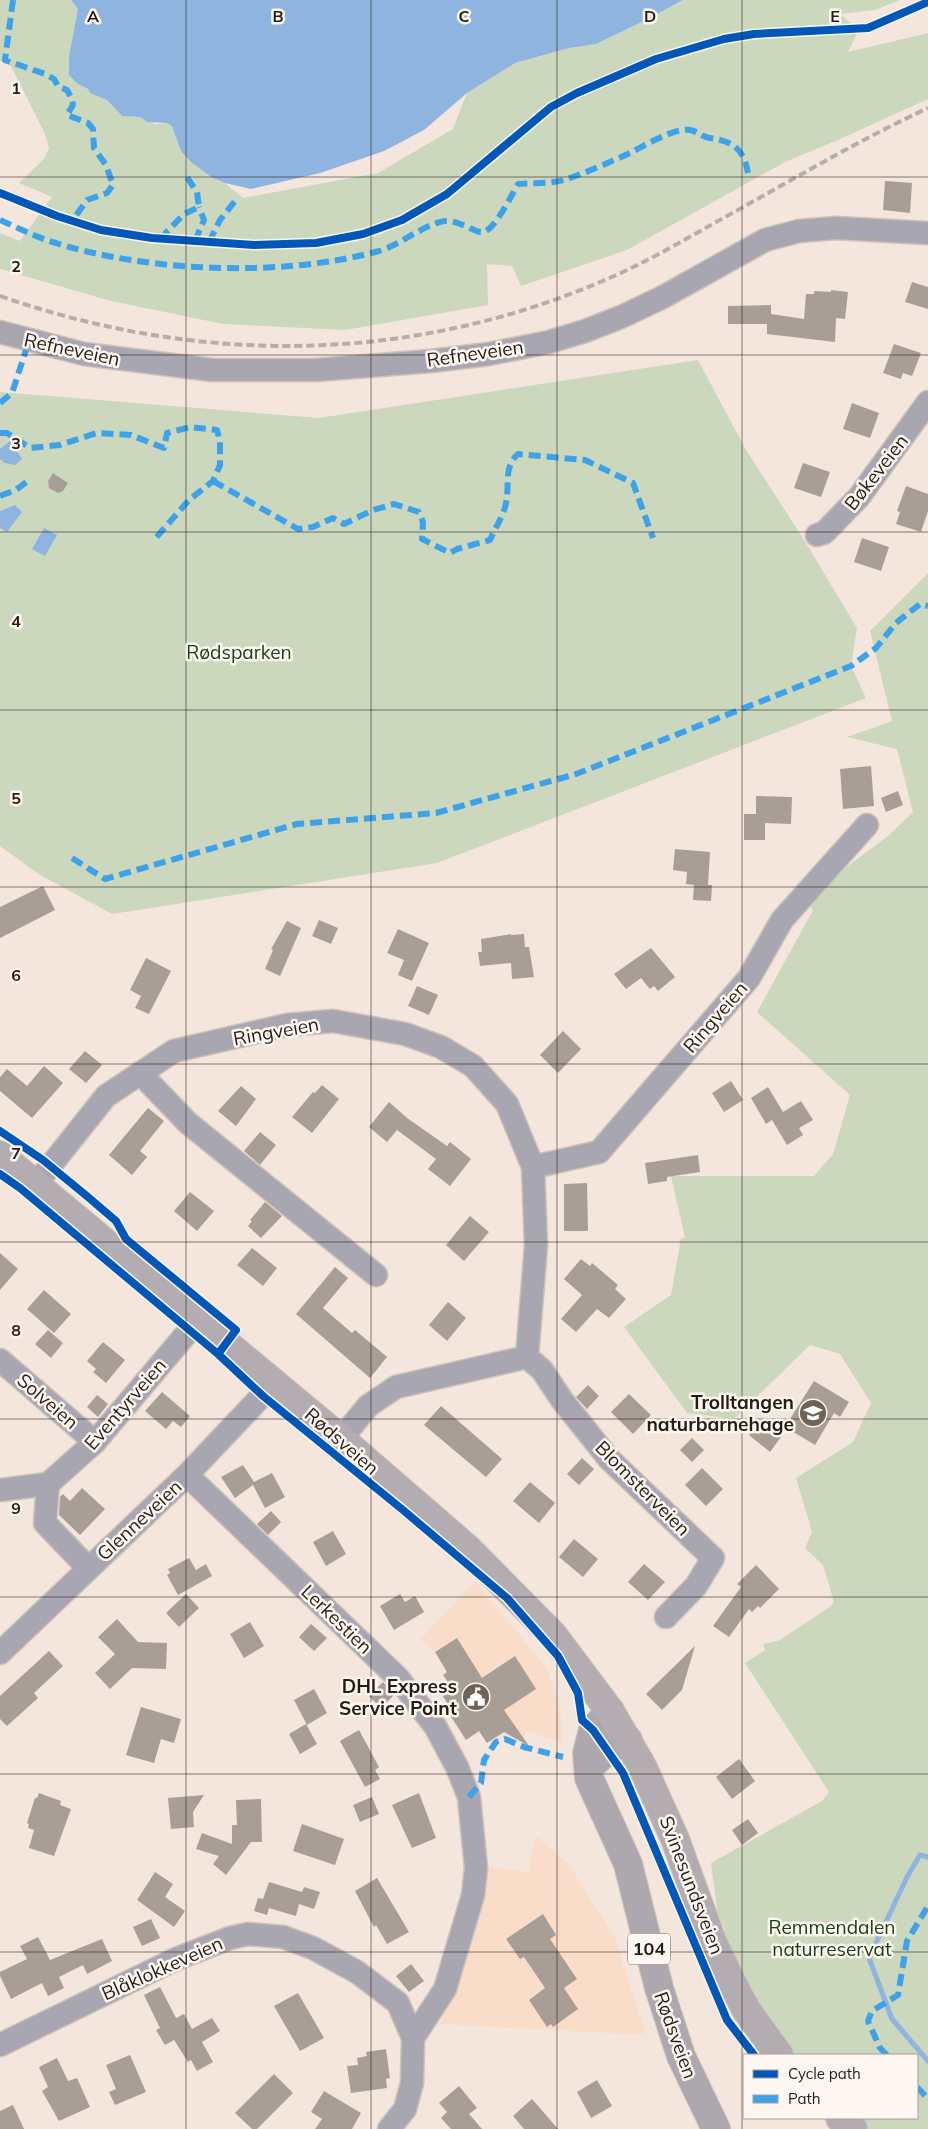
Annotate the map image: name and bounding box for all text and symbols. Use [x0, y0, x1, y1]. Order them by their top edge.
text: A [87, 6, 99, 26]
text: B [272, 6, 284, 26]
text: C [459, 6, 470, 26]
text: D [644, 6, 656, 26]
text: E [830, 6, 840, 26]
text: 1 [11, 78, 21, 98]
text: 2 [11, 256, 21, 276]
street label: Refneveien [22, 327, 122, 371]
street label: Refneveien [425, 334, 525, 372]
street label: Bøkeveien [839, 429, 913, 515]
text: 3 [11, 433, 21, 453]
text: 4 [11, 611, 21, 631]
park label: Rødsparken [186, 640, 292, 664]
text: 5 [11, 788, 21, 808]
text: 6 [11, 965, 21, 985]
street label: Ringveien [678, 976, 752, 1058]
street label: Ringveien [231, 1012, 321, 1050]
text: 7 [11, 1143, 21, 1163]
text: 8 [11, 1320, 21, 1340]
street label: Eventyrveien [79, 1353, 171, 1455]
street label: Solveien [12, 1368, 84, 1434]
place label: Trolltangen naturbarnehage [646, 1390, 794, 1436]
school or university icon: Trolltangen naturbarnehage [798, 1398, 828, 1428]
street label: Rødsveien [300, 1402, 384, 1480]
street label: Blomsterveien [590, 1435, 696, 1541]
street label: Glenneveien [92, 1475, 186, 1565]
text: 9 [11, 1498, 21, 1518]
street label: Lerkestien [297, 1579, 377, 1659]
place label: DHL Express Service Point [339, 1674, 457, 1720]
public building icon: DHL Express Service Point [461, 1682, 491, 1712]
street label: Svinesundsveien [655, 1812, 729, 1958]
park label: Remmendalen naturreservat [769, 1915, 895, 1961]
street label: Blåklokkeveien [98, 1931, 226, 2005]
road number: 104 [628, 1934, 670, 1965]
street label: Rødsveien [649, 1988, 703, 2082]
legend [743, 2054, 918, 2119]
text: Cycle path [788, 2064, 861, 2083]
text: Path [788, 2089, 820, 2108]

